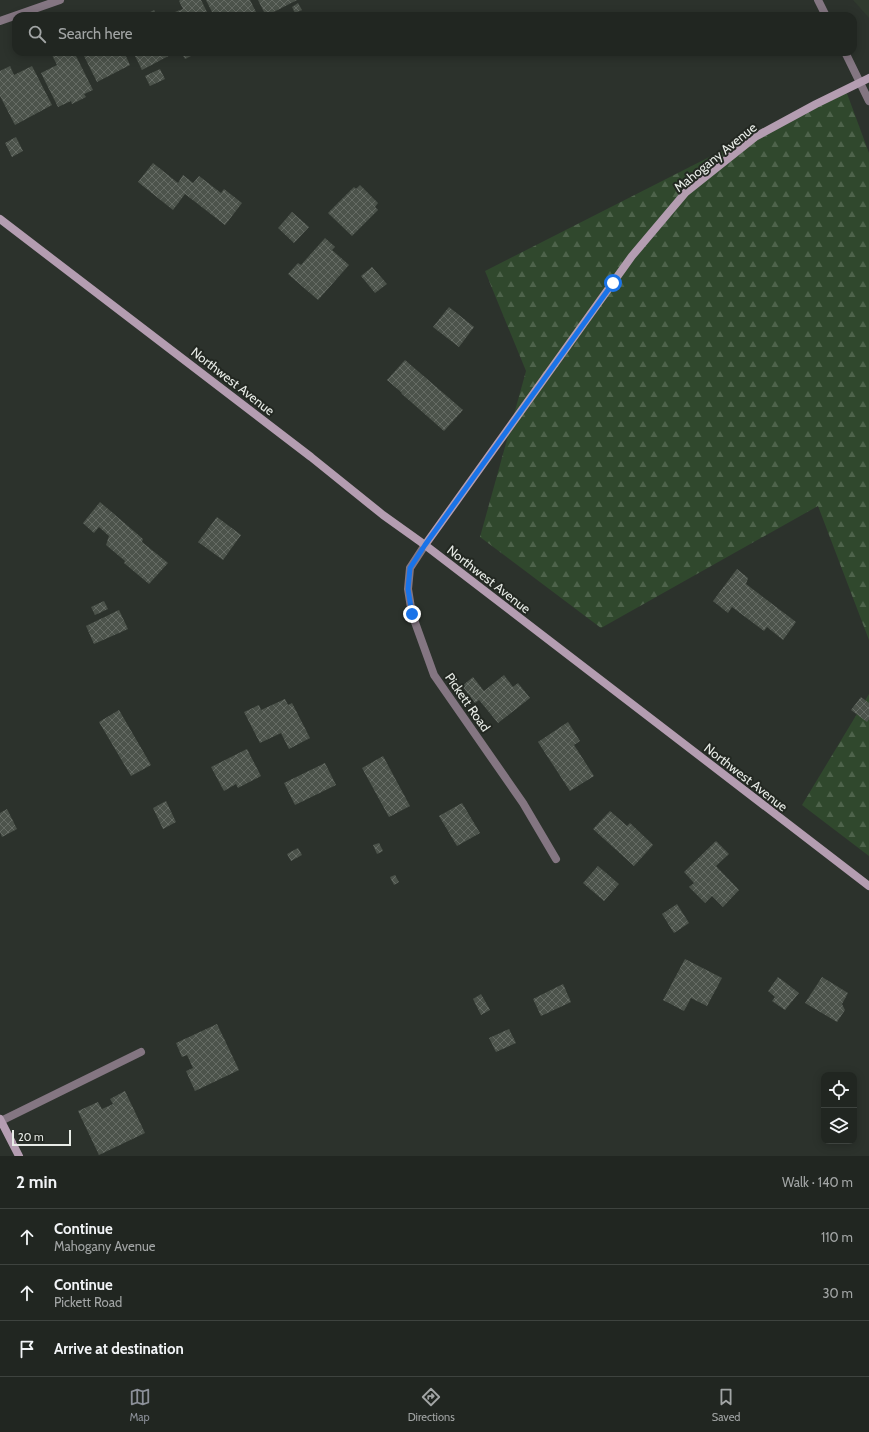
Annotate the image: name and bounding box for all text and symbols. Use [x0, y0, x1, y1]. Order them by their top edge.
search box [12, 12, 857, 56]
icon: search [26, 23, 48, 45]
text: Search here [58, 25, 133, 43]
street label: Mahogany Avenue [671, 119, 760, 195]
route start [604, 274, 622, 292]
street label: Northwest Avenue [188, 343, 278, 419]
street label: Northwest Avenue [444, 541, 534, 617]
route end [403, 605, 421, 623]
street label: Pickett Road [442, 670, 494, 734]
street label: Northwest Avenue [701, 739, 791, 815]
map controls [821, 1072, 857, 1144]
button: locate [821, 1072, 857, 1108]
button: layers [821, 1108, 857, 1144]
scale bar [12, 1128, 71, 1147]
text: 20 m [18, 1130, 44, 1144]
text: 2 min [16, 1172, 57, 1192]
text: Walk · 140 m [782, 1174, 853, 1190]
text: Continue [54, 1220, 113, 1238]
icon: ahead [16, 1226, 38, 1248]
text: 110 m [821, 1229, 853, 1245]
text: Mahogany Avenue [54, 1238, 155, 1254]
text: Continue [54, 1276, 113, 1294]
icon: ahead [16, 1282, 38, 1304]
text: 30 m [823, 1285, 853, 1301]
text: Pickett Road [54, 1294, 122, 1310]
icon: arrive [16, 1338, 38, 1360]
text: Arrive at destination [54, 1340, 184, 1358]
tab: Map [129, 1386, 151, 1424]
tab: Directions [408, 1386, 455, 1424]
tab: Saved [712, 1386, 740, 1424]

